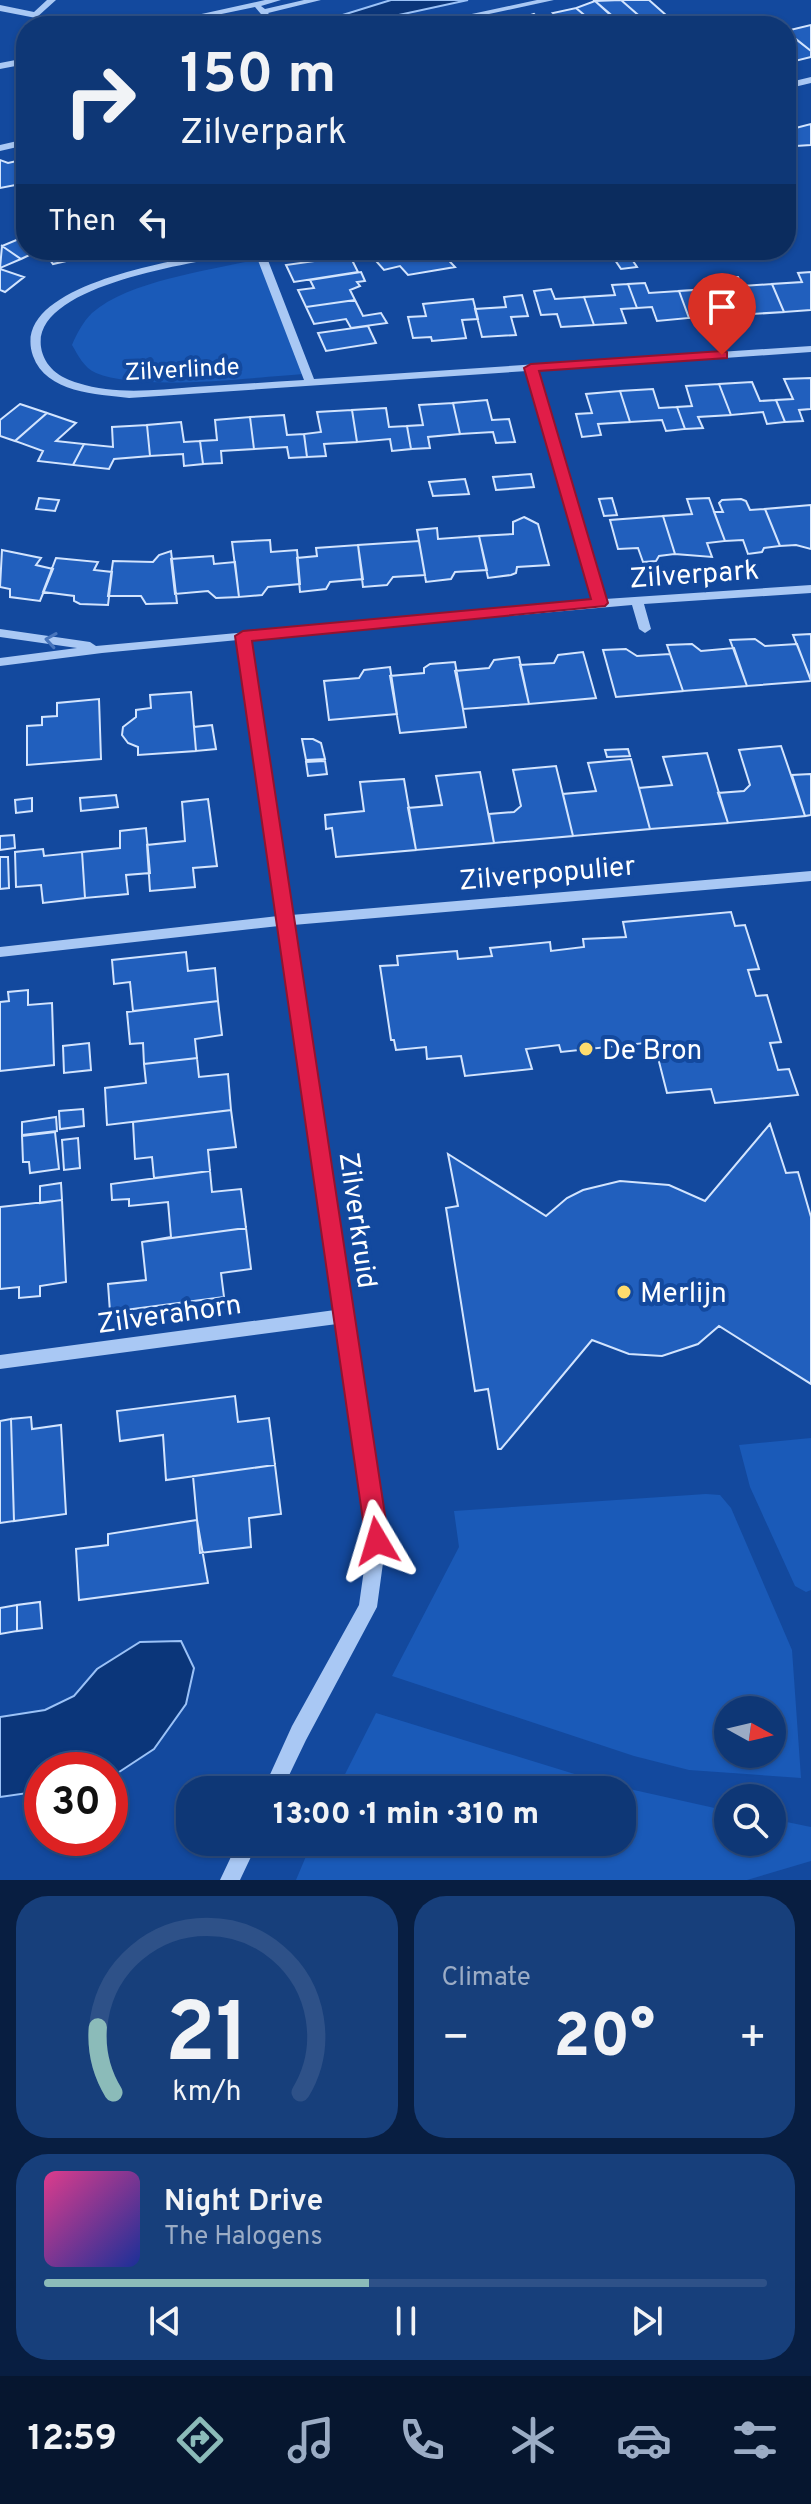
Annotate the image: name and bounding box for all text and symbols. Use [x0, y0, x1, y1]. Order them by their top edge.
text: 150 m [180, 42, 336, 112]
icon: right [48, 48, 152, 152]
text: Zilverpark [180, 111, 347, 157]
icon: left [132, 200, 176, 244]
text: Then [48, 204, 116, 241]
pin [688, 273, 756, 355]
icon: arrive [700, 285, 744, 329]
street label: Zilverlinde [124, 353, 240, 389]
street label: Zilverpark [628, 554, 760, 598]
one-way arrow [44, 632, 58, 649]
street label: Zilverpopulier [458, 849, 637, 901]
place label: De Bron [602, 1034, 702, 1070]
marker: De Bron [577, 1040, 595, 1058]
street label: Zilverkruid [329, 1150, 383, 1291]
place label: Merlijn [640, 1277, 727, 1313]
marker: Merlijn [615, 1283, 633, 1301]
street label: Zilverahorn [95, 1288, 244, 1344]
position arrow [335, 1499, 419, 1583]
north arrow [714, 1696, 786, 1768]
map controls [714, 1696, 786, 1856]
speed limit sign: 30 [24, 1752, 128, 1856]
button: search [714, 1784, 786, 1856]
text: 13:00 · 1 min · 310 m [273, 1797, 539, 1834]
text: Climate [442, 1962, 531, 1995]
text: 21 [165, 1986, 249, 2091]
text: 20° [553, 2002, 655, 2078]
text: − [442, 2012, 470, 2068]
text: + [739, 2012, 767, 2068]
text: km/h [172, 2075, 241, 2111]
text: Night Drive [164, 2184, 323, 2221]
text: The Halogens [164, 2221, 323, 2254]
icon: previous [143, 2299, 187, 2343]
icon: pause [384, 2299, 428, 2343]
icon: next [625, 2299, 669, 2343]
icon: directions [172, 2412, 228, 2468]
icon: music [283, 2412, 339, 2468]
icon: phone [394, 2412, 450, 2468]
icon: climate [505, 2412, 561, 2468]
icon: car [616, 2412, 672, 2468]
icon: filters [727, 2412, 783, 2468]
text: 12:59 [28, 2417, 117, 2463]

